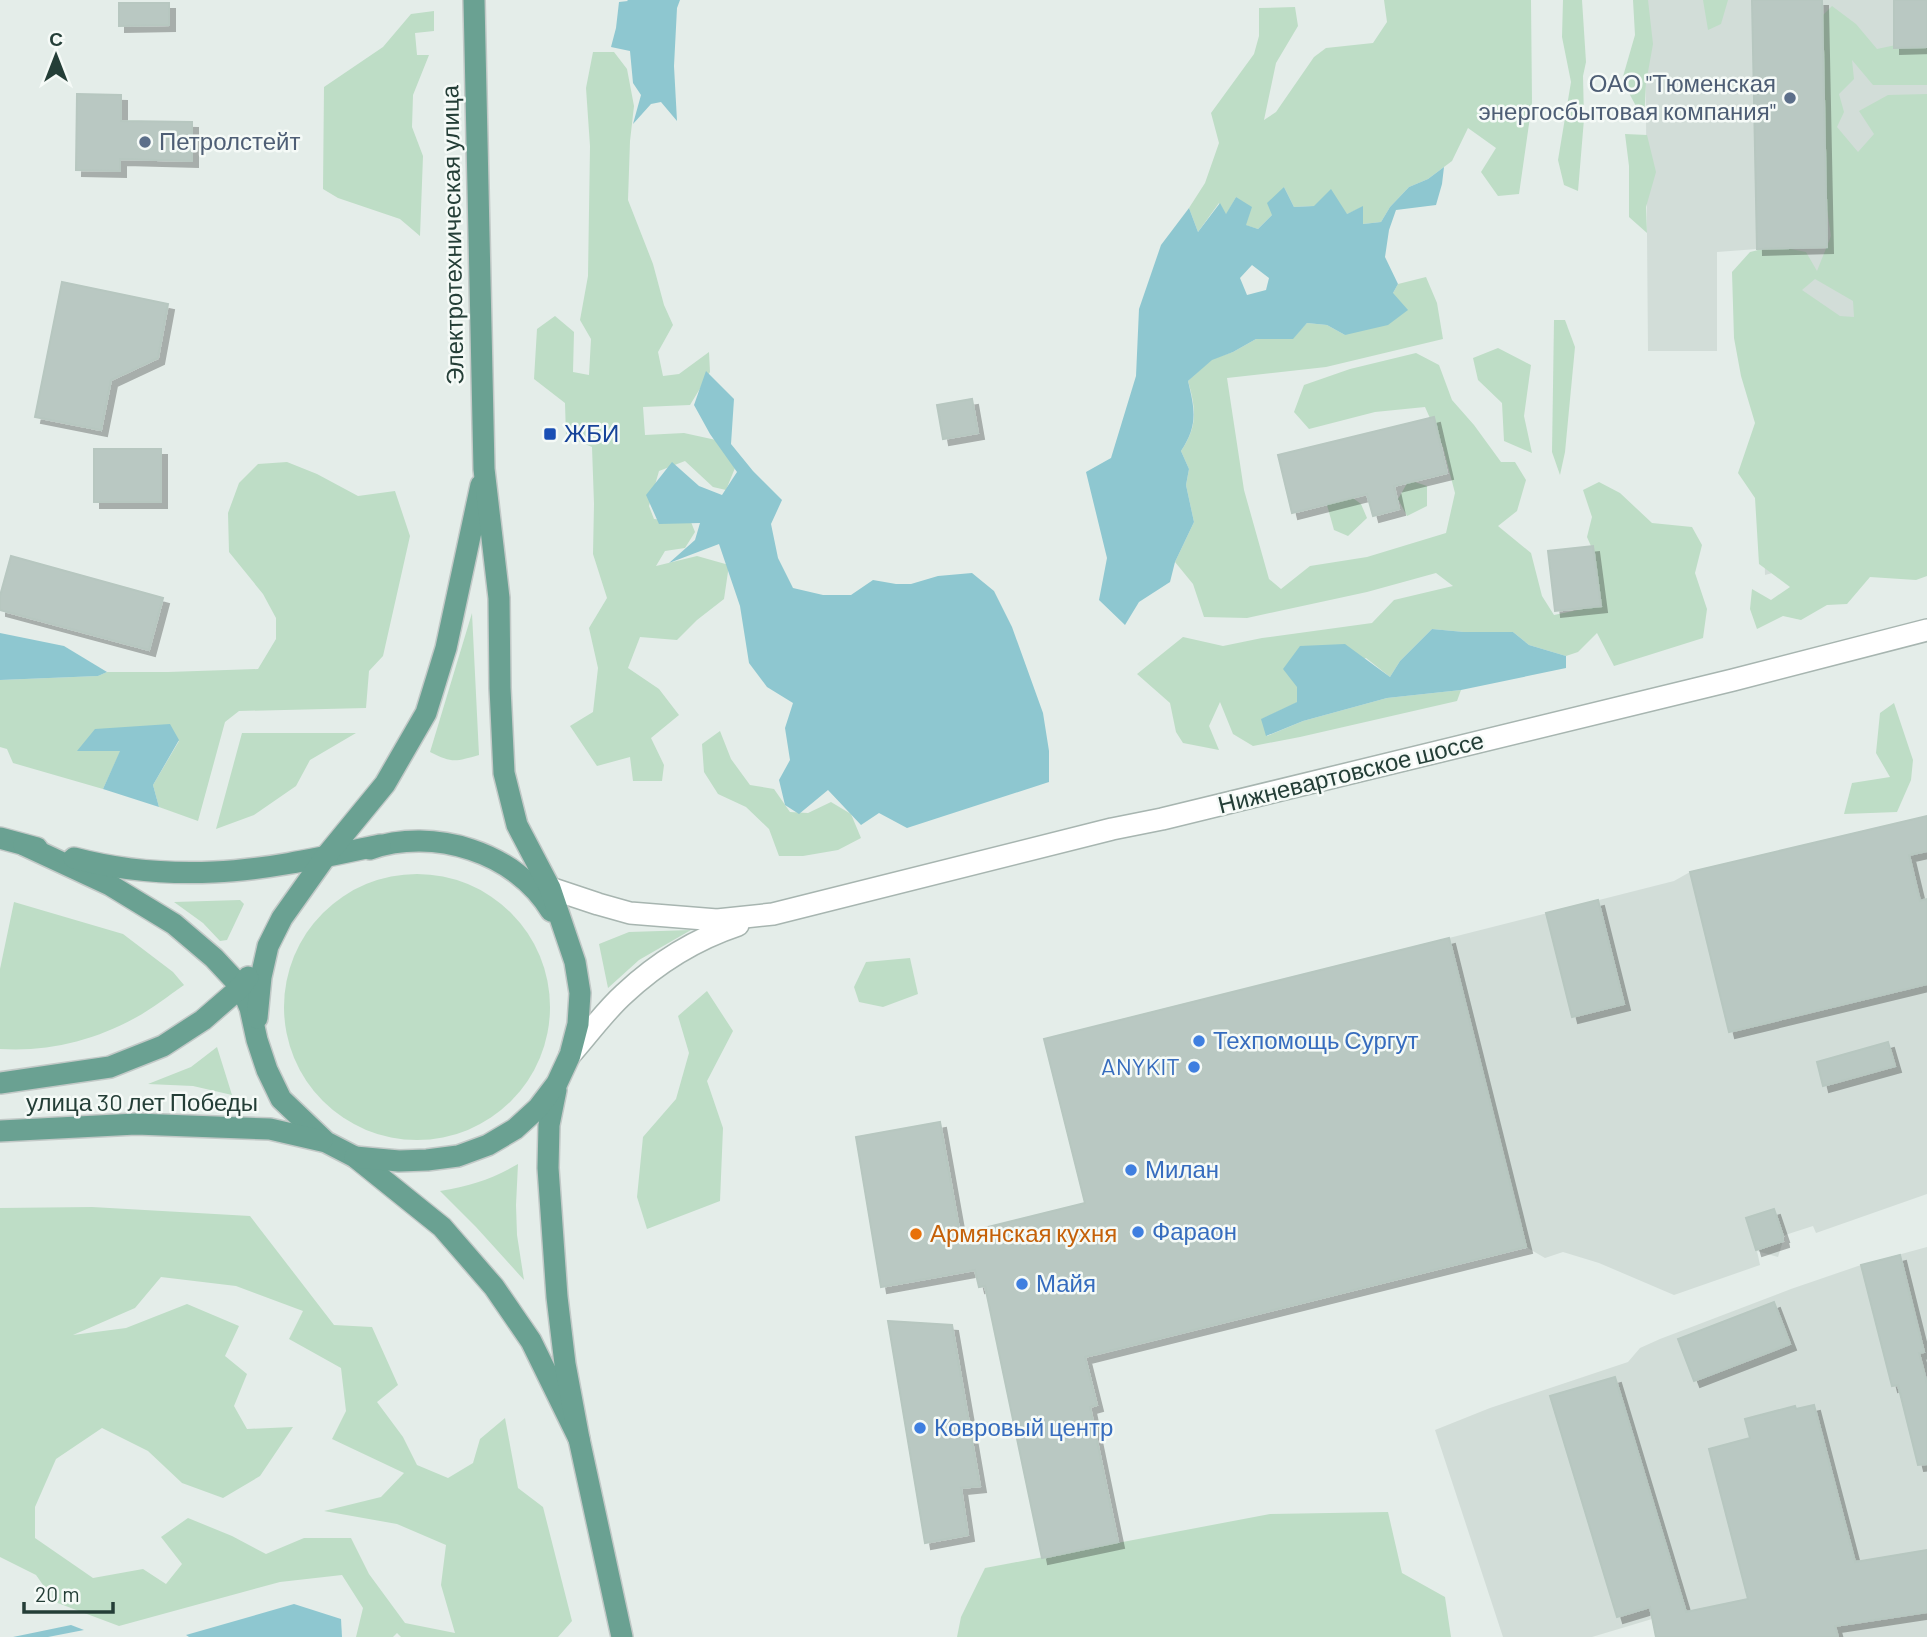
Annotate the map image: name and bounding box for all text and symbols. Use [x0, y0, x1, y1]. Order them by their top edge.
north arrow [21, 21, 91, 91]
text: С [49, 27, 63, 50]
place label: ОАО "Тюменская энергосбытовая компания" [1479, 68, 1776, 125]
street label: Электротехническая улица [434, 84, 469, 385]
marker: ОАО "Тюменская энергосбытовая компания" [1782, 90, 1798, 106]
place label: Петролстейт [159, 126, 300, 155]
marker: Петролстейт [137, 134, 153, 150]
place label: ЖБИ [564, 418, 619, 447]
marker: ЖБИ [542, 426, 558, 442]
street label: Нижневартовское шоссе [1215, 724, 1486, 819]
place label: Техпомощь Сургут [1213, 1025, 1419, 1054]
marker: Техпомощь Сургут [1191, 1033, 1207, 1049]
place label: ANYKIT [1101, 1051, 1180, 1080]
marker: ANYKIT [1186, 1059, 1202, 1075]
street label: улица 30 лет Победы [26, 1087, 258, 1116]
place label: Милан [1145, 1154, 1219, 1183]
marker: Милан [1123, 1162, 1139, 1178]
place label: Фараон [1152, 1216, 1237, 1245]
place label: Армянская кухня [930, 1218, 1117, 1247]
marker: Фараон [1130, 1224, 1146, 1240]
marker: Армянская кухня [908, 1226, 924, 1242]
place label: Майя [1036, 1268, 1096, 1297]
marker: Майя [1014, 1276, 1030, 1292]
place label: Ковровый центр [934, 1412, 1113, 1441]
marker: Ковровый центр [912, 1420, 928, 1436]
scale bar [24, 1570, 114, 1614]
text: 20 m [35, 1581, 80, 1606]

